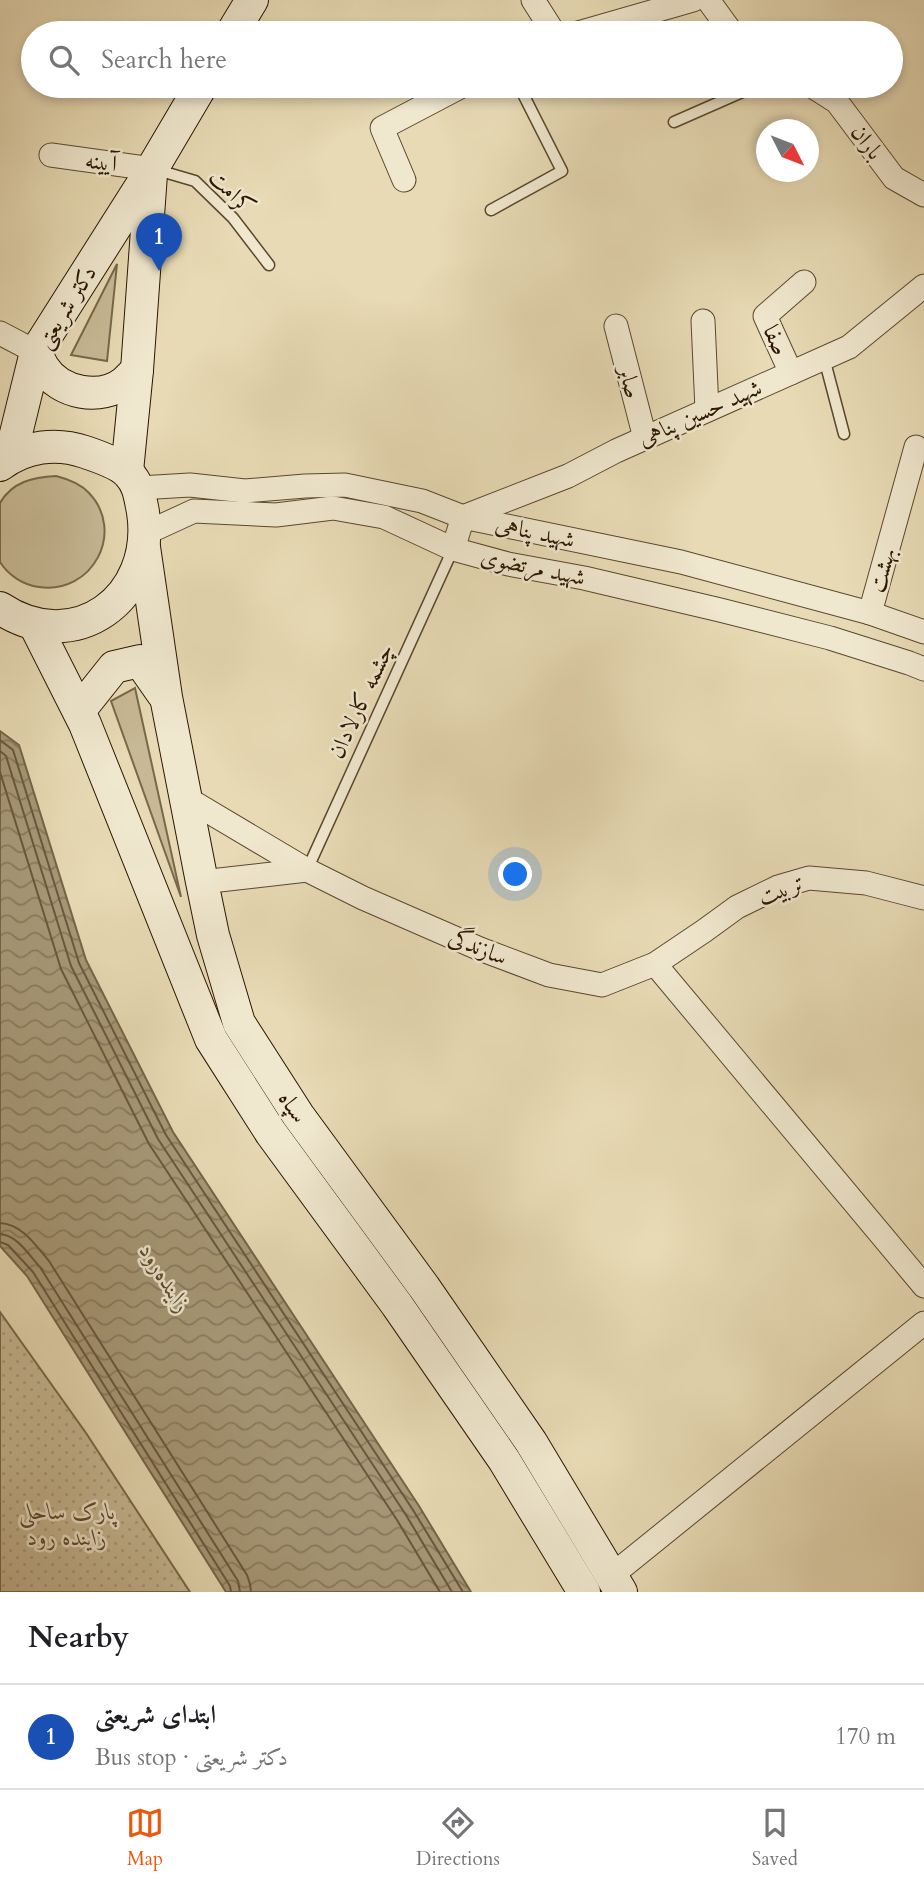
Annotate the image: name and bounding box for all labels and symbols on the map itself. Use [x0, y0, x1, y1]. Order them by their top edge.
street label: باران [843, 118, 891, 166]
north arrow [756, 119, 819, 182]
street label: آیینه [83, 145, 122, 180]
street label: کرامت [202, 162, 262, 222]
pin: 1 [136, 213, 182, 271]
street label: دکتر شریعتی [28, 259, 104, 355]
street label: صفا [756, 320, 796, 360]
street label: صابر [611, 361, 649, 401]
street label: شهید حسین پناهی [633, 372, 767, 455]
street label: شهید پناهی [492, 508, 578, 557]
street label: شهيد مرتضوی [478, 541, 588, 593]
street label: بهشت [861, 544, 903, 596]
street label: چشمه کارلادان [321, 638, 401, 764]
your location [498, 857, 532, 891]
street label: تربیت [754, 867, 808, 913]
street label: سازندگی [444, 919, 513, 973]
street label: سپاه [271, 1085, 315, 1129]
water label: زاینده‌رود [131, 1237, 199, 1319]
park label: پارک ساحلی زاینده رود [18, 1496, 117, 1553]

